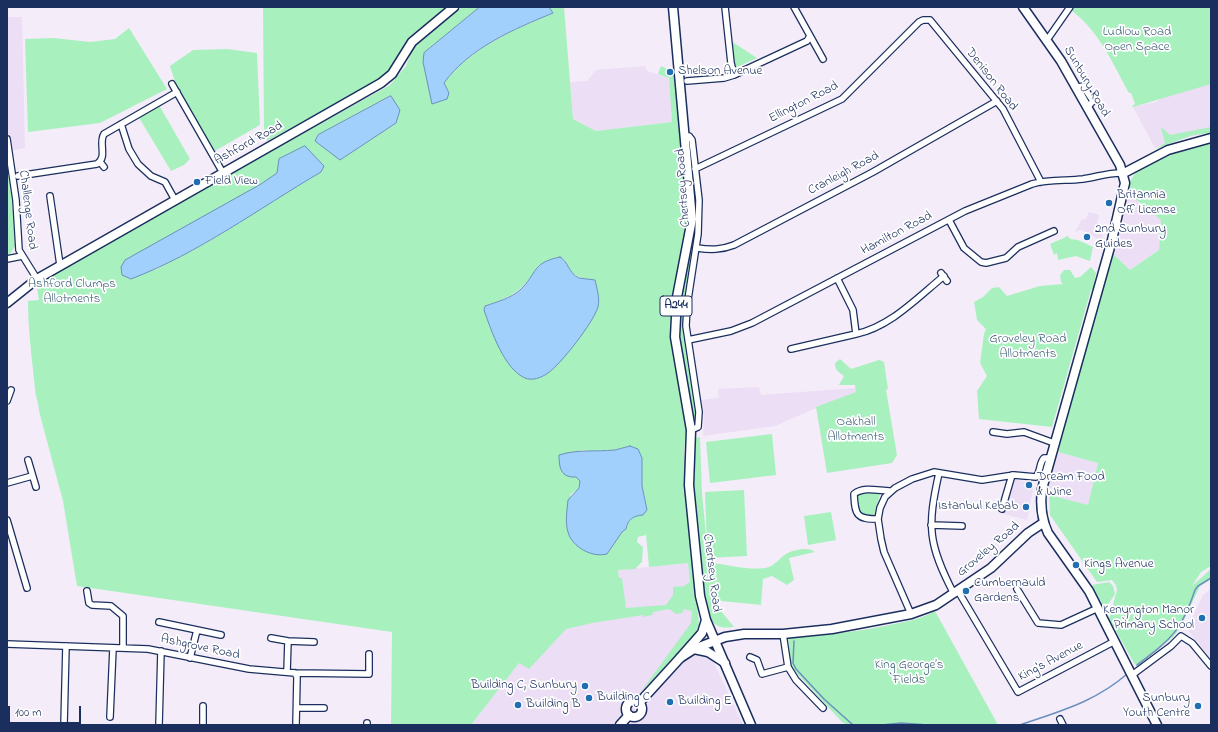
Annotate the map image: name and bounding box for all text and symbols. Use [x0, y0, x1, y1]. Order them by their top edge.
park label: Ludlow Road Open Space [1103, 25, 1171, 56]
street label: Sunbury Road [1059, 44, 1113, 120]
street label: Denison Road [962, 45, 1020, 115]
place label: Shelson Avenue [678, 64, 762, 80]
marker: Shelson Avenue [665, 67, 675, 77]
street label: Ellington Road [767, 79, 841, 127]
street label: Ashford Road [212, 119, 286, 169]
street label: Chertsey Road [673, 148, 695, 228]
street label: Cranleigh Road [806, 149, 882, 199]
street label: Challenge Road [14, 169, 40, 251]
place label: Field View [205, 174, 258, 190]
marker: Field View [192, 177, 202, 187]
place label: Britannia Off License [1117, 188, 1176, 219]
marker: Britannia Off License [1104, 198, 1114, 208]
street label: Hamilton Road [859, 209, 935, 259]
place label: 2nd Sunbury Guides [1095, 222, 1166, 253]
marker: 2nd Sunbury Guides [1082, 232, 1092, 242]
park label: Ashford Clumps Allotments [28, 277, 116, 308]
road number: A244 [660, 296, 692, 316]
park label: Groveley Road Allotments [990, 332, 1066, 363]
park label: Oakhall Allotments [828, 415, 884, 446]
place label: Dream Food & Wine [1037, 470, 1105, 501]
marker: Dream Food & Wine [1024, 480, 1034, 490]
place label: Istanbul Kebab [938, 499, 1018, 515]
marker: Istanbul Kebab [1021, 502, 1031, 512]
street label: Groveley Road [955, 519, 1023, 581]
street label: Chertsey Road [698, 533, 724, 613]
place label: Kings Avenue [1084, 557, 1154, 573]
marker: Kings Avenue [1071, 560, 1081, 570]
place label: Cumbernauld Gardens [974, 576, 1046, 607]
marker: Cumbernauld Gardens [961, 586, 971, 596]
place label: Kenyngton Manor Primary School [1103, 603, 1194, 634]
marker: Kenyngton Manor Primary School [1197, 613, 1207, 623]
street label: Ashgrove Road [159, 632, 241, 664]
street label: King's Avenue [1016, 638, 1086, 686]
park label: King George’s Fields [875, 658, 943, 689]
place label: Building C, Sunbury [471, 678, 577, 694]
marker: Building C, Sunbury [580, 681, 590, 691]
place label: Building C [597, 690, 650, 706]
place label: Sunbury Youth Centre [1123, 691, 1190, 722]
marker: Building C [584, 693, 594, 703]
place label: Building E [678, 694, 732, 710]
place label: Building B [526, 697, 581, 713]
marker: Building E [665, 697, 675, 707]
scale bar [10, 698, 83, 724]
marker: Building B [513, 700, 523, 710]
marker: Sunbury Youth Centre [1193, 701, 1203, 711]
text: 100 m [15, 704, 42, 722]

